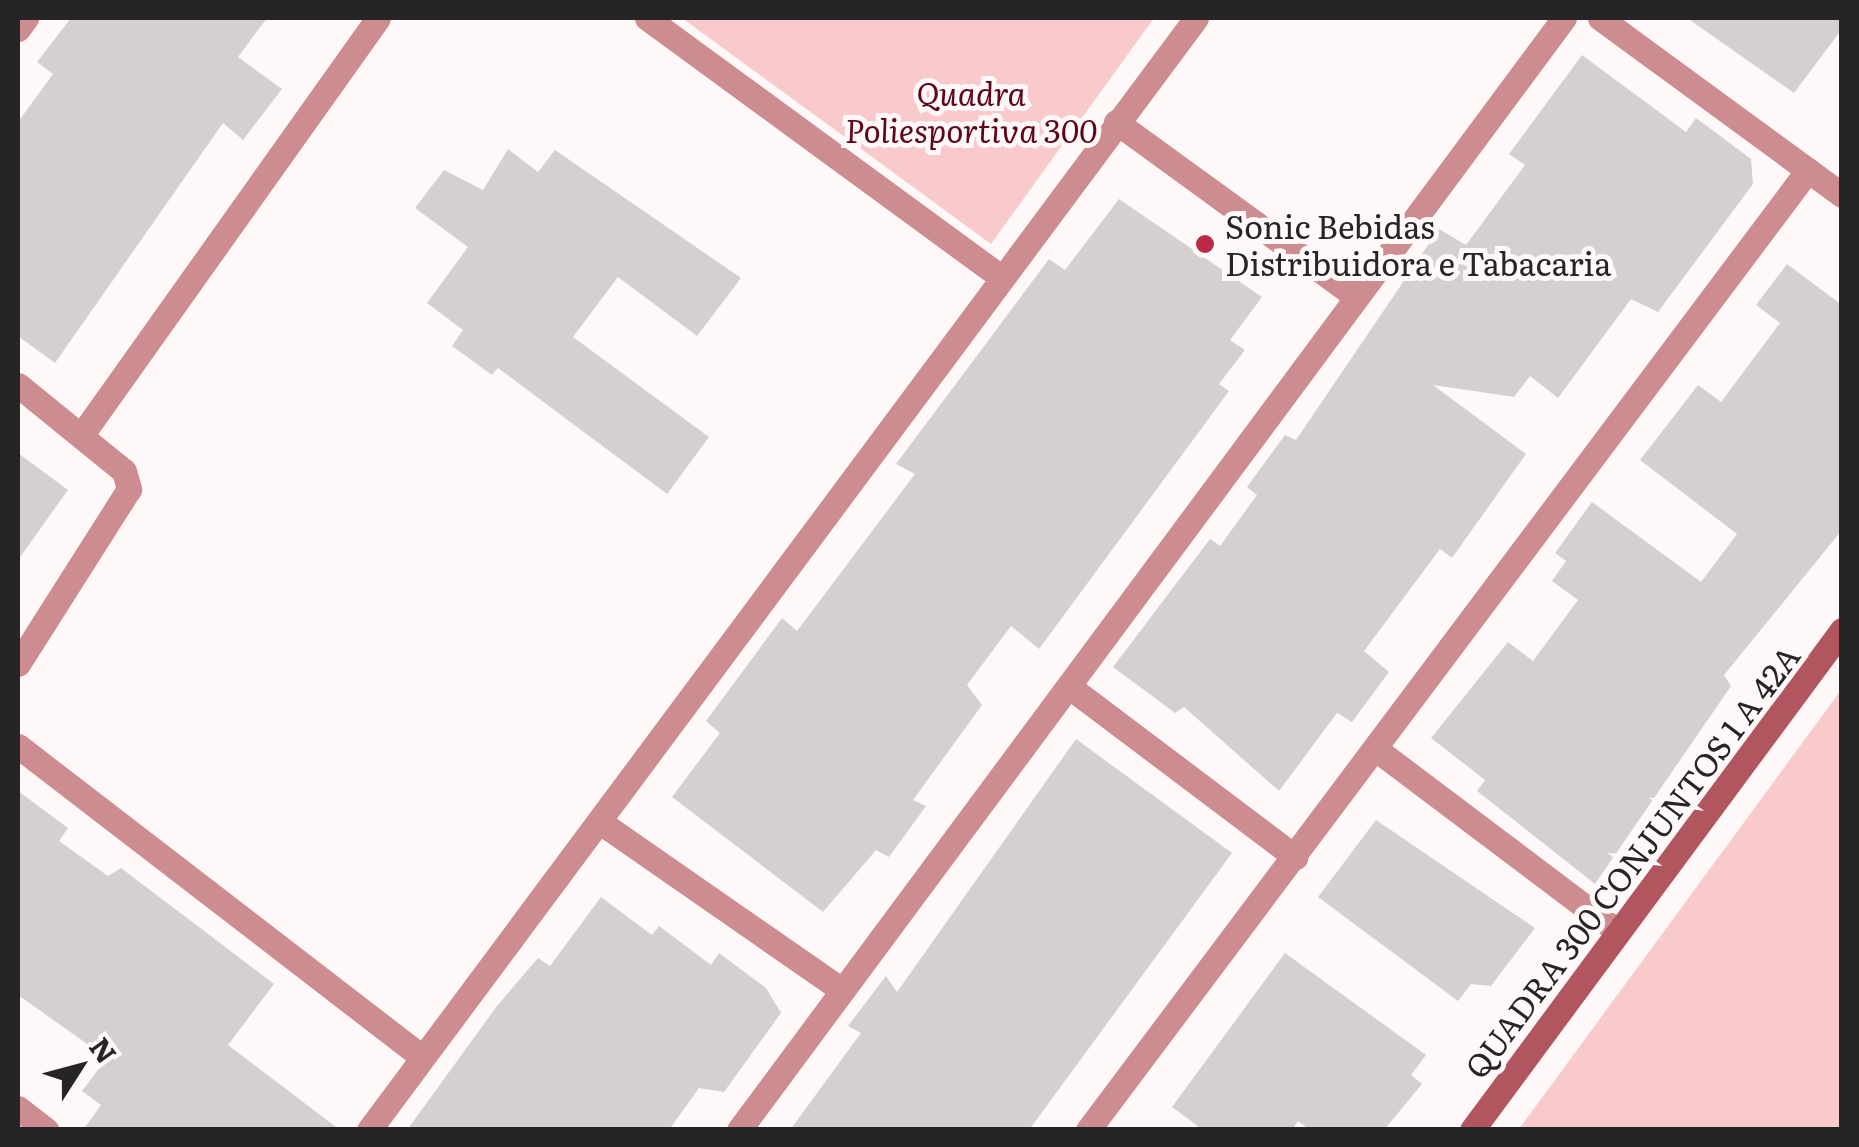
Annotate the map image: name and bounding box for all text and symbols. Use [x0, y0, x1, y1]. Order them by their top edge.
park label: Quadra Poliesportiva 300 [845, 74, 1097, 149]
place label: Sonic Bebidas Distribuidora e Tabacaria [1225, 207, 1611, 282]
marker: Sonic Bebidas Distribuidora e Tabacaria [1194, 233, 1216, 255]
street label: QUADRA 300 CONJUNTOS 1 A 42A [1456, 637, 1806, 1085]
north arrow [30, 1017, 130, 1117]
text: N [80, 1028, 128, 1071]

